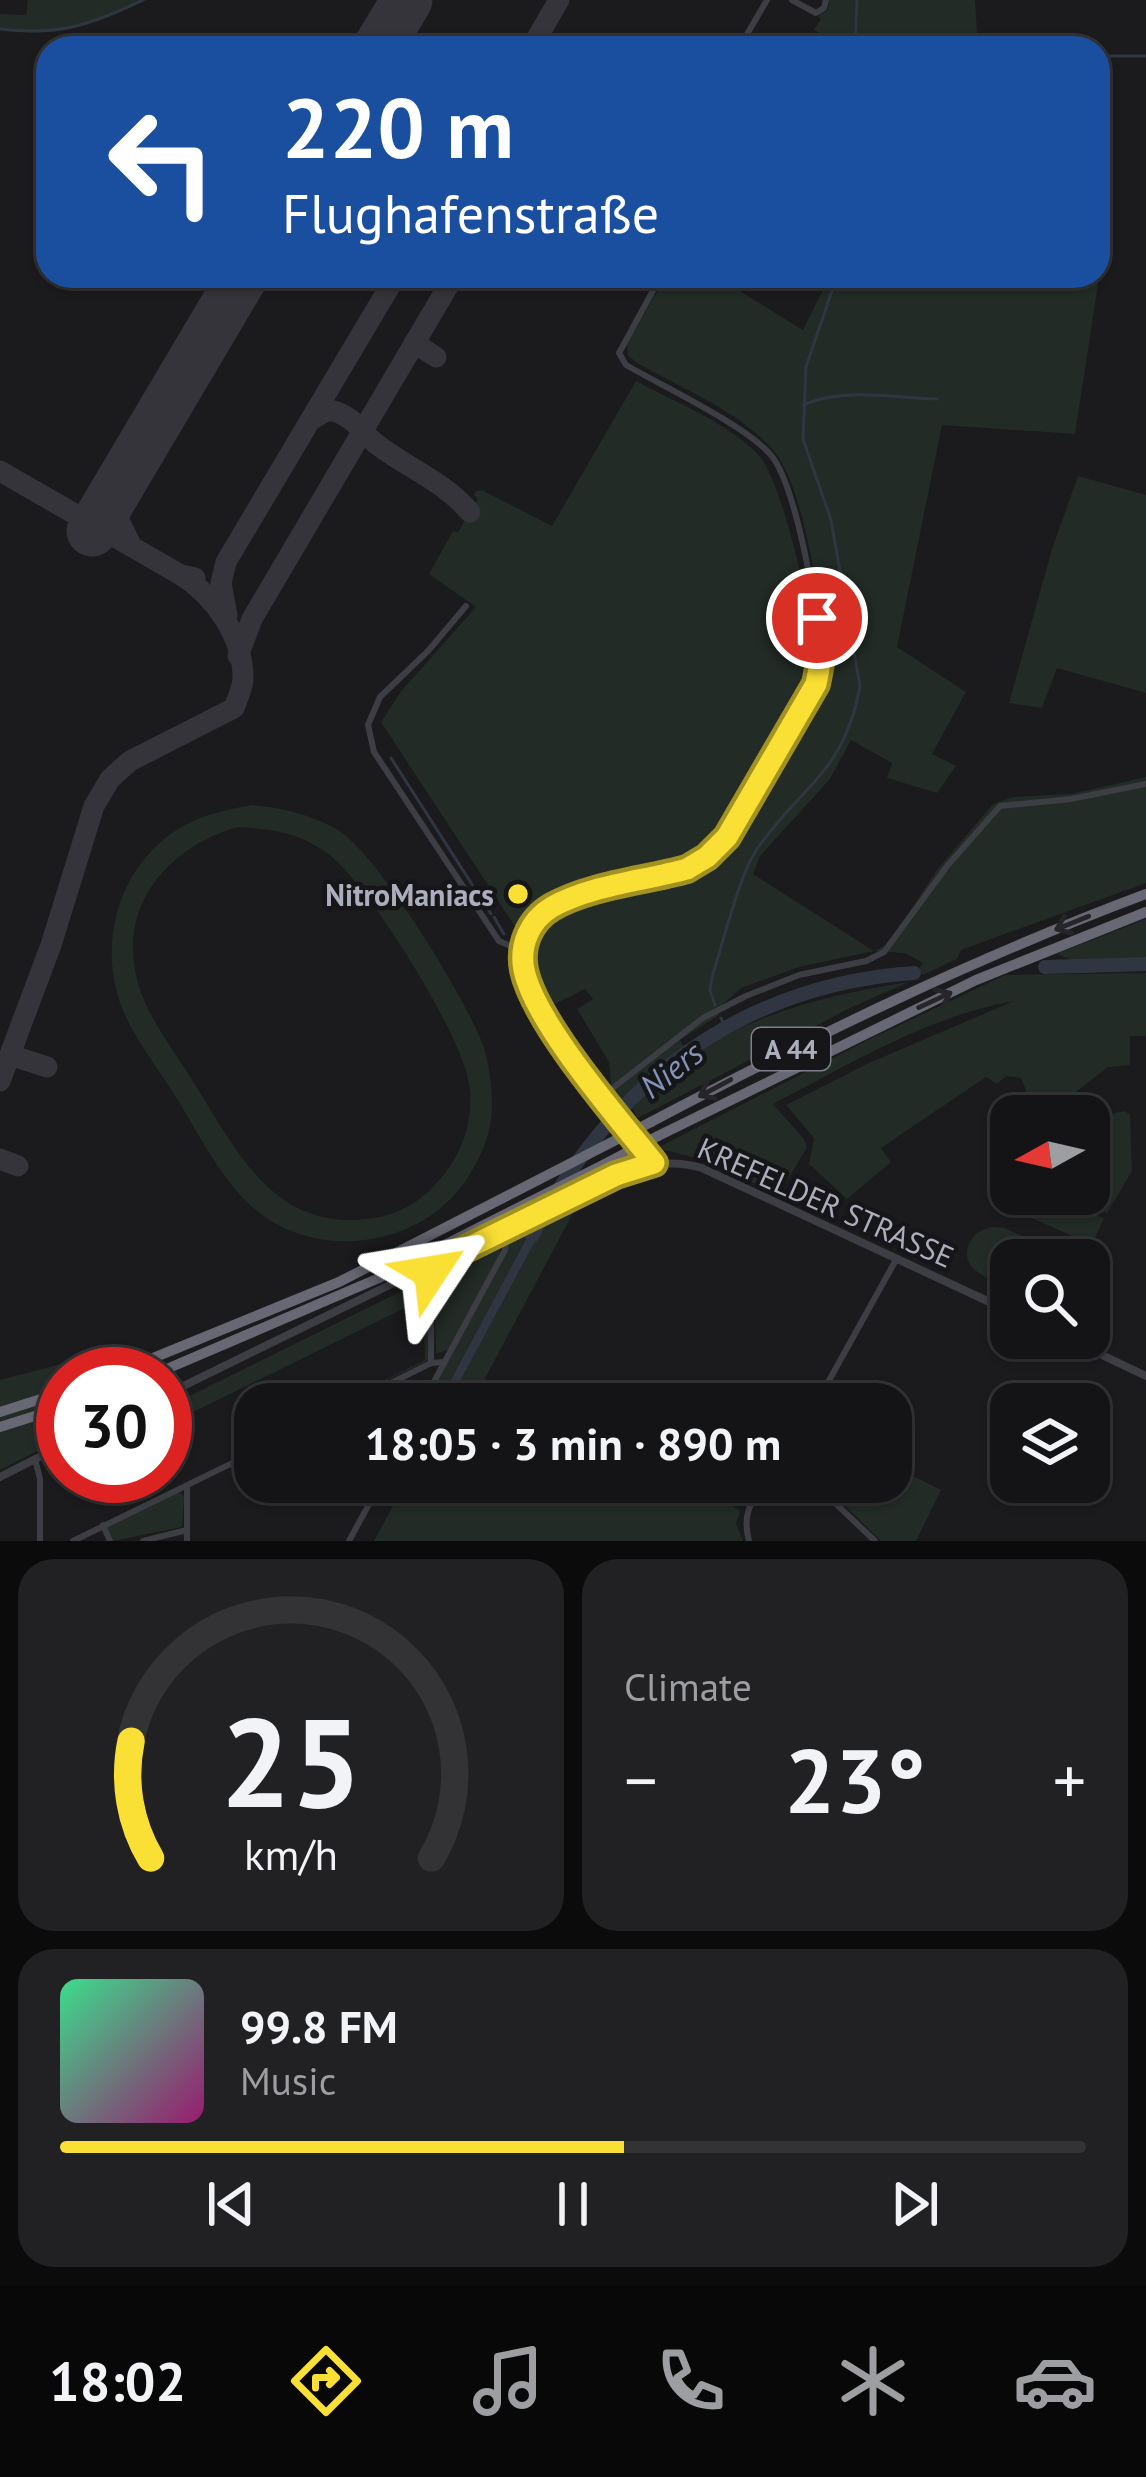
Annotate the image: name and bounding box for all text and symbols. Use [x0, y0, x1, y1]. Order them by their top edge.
text: 220 m [282, 72, 514, 181]
icon: left [84, 84, 240, 240]
text: Flughafenstraße [282, 178, 659, 248]
pin [766, 567, 868, 669]
icon: arrive [784, 585, 850, 651]
place label: NitroManiacs [325, 875, 494, 914]
marker: NitroManiacs [505, 881, 531, 907]
one-way arrow [1054, 914, 1091, 935]
one-way arrow [916, 987, 952, 1009]
road number: A 44 [752, 1028, 830, 1070]
water label: Niers [631, 1031, 711, 1107]
one-way arrow [698, 1078, 734, 1101]
north arrow [990, 1095, 1110, 1215]
map controls [990, 1095, 1110, 1503]
street label: KREFELDER STRASSE [692, 1128, 960, 1276]
position arrow [368, 1209, 494, 1335]
button: search [990, 1239, 1110, 1359]
speed limit sign: 30 [36, 1347, 192, 1503]
button: layers [990, 1383, 1110, 1503]
text: 18:05 · 3 min · 890 m [365, 1414, 781, 1472]
text: Climate [624, 1661, 752, 1712]
text: 25 [220, 1680, 362, 1841]
text: 23° [784, 1721, 926, 1838]
text: − [624, 1737, 657, 1822]
text: + [1053, 1737, 1086, 1822]
text: km/h [244, 1826, 338, 1882]
text: 99.8 FM [240, 1997, 398, 2055]
text: Music [240, 2055, 336, 2106]
icon: previous [198, 2171, 264, 2237]
icon: pause [540, 2171, 606, 2237]
icon: next [882, 2171, 948, 2237]
icon: directions [284, 2339, 368, 2423]
icon: music [466, 2339, 550, 2423]
icon: phone [649, 2339, 733, 2423]
icon: climate [831, 2339, 915, 2423]
icon: car [1013, 2339, 1097, 2423]
text: 18:02 [49, 2346, 186, 2416]

